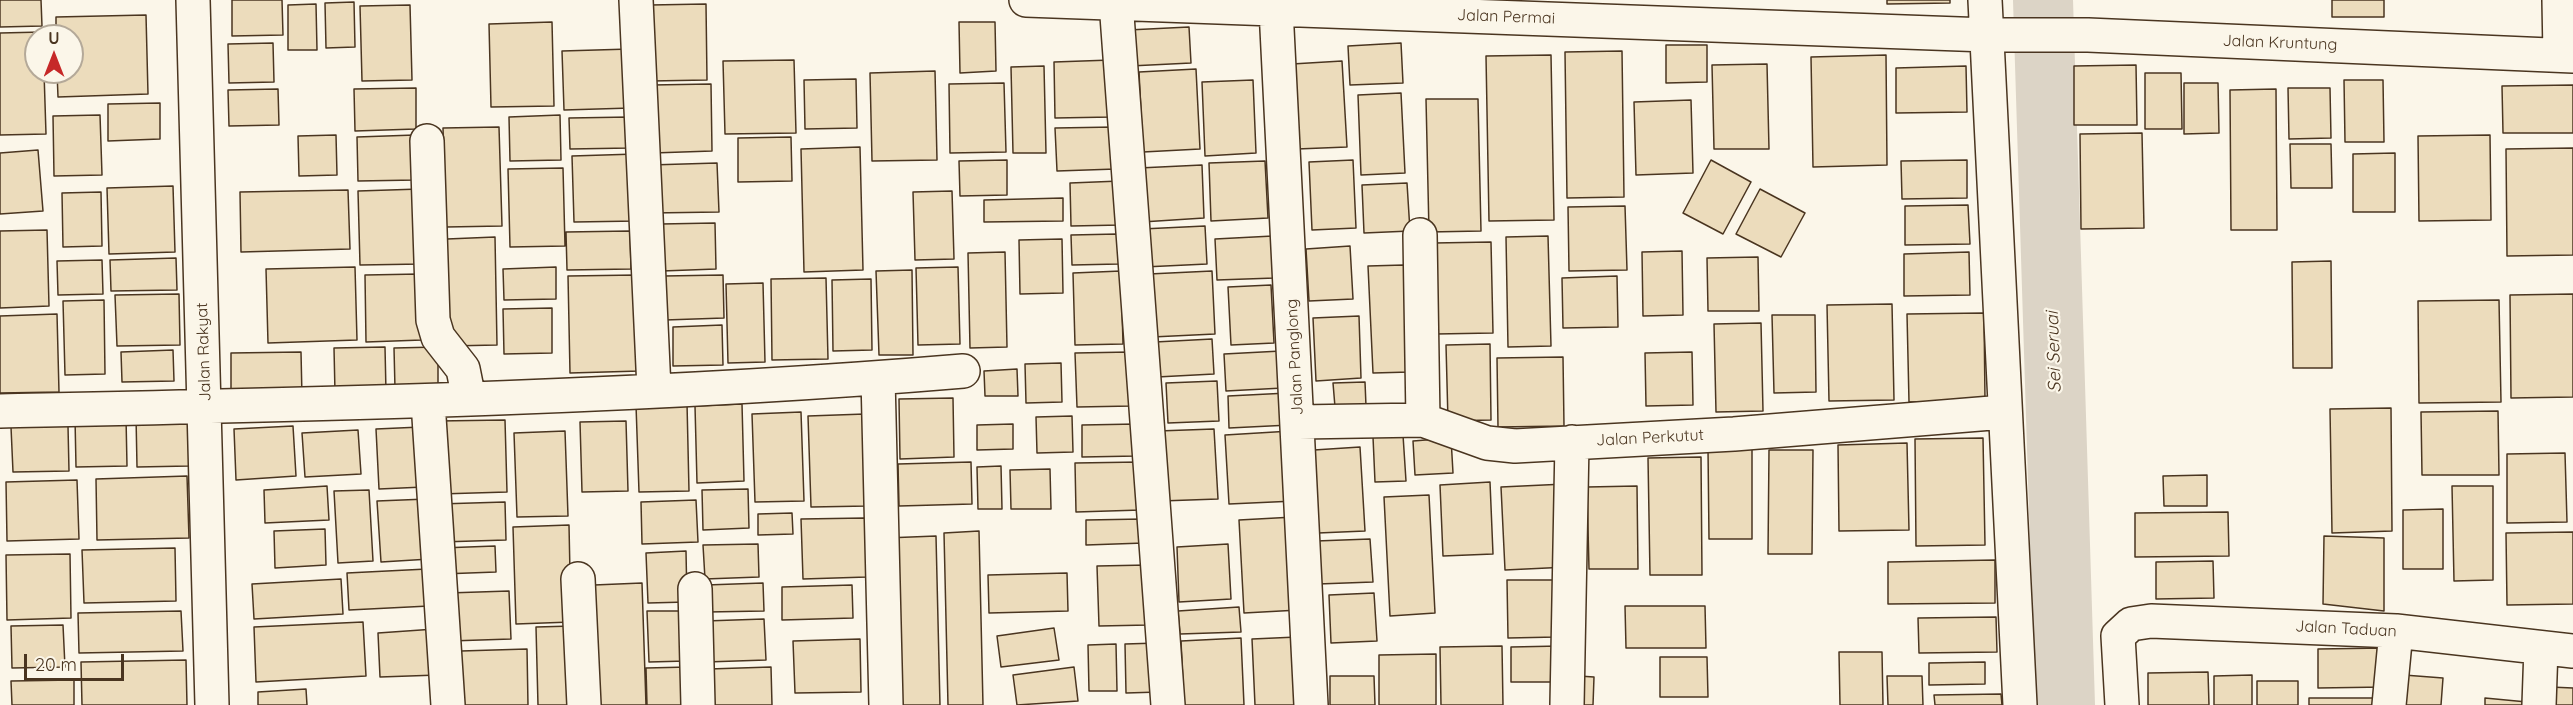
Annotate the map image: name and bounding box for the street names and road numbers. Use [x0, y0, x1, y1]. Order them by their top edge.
street label: Jalan Permai [1457, 6, 1555, 28]
street label: Jalan Kruntung [2222, 31, 2338, 55]
street label: Jalan Panglong [1282, 298, 1308, 416]
street label: Jalan Rakyat [193, 302, 215, 402]
street label: Jalan Perkutut [1596, 426, 1704, 450]
street label: Jalan Taduan [2295, 617, 2397, 641]

